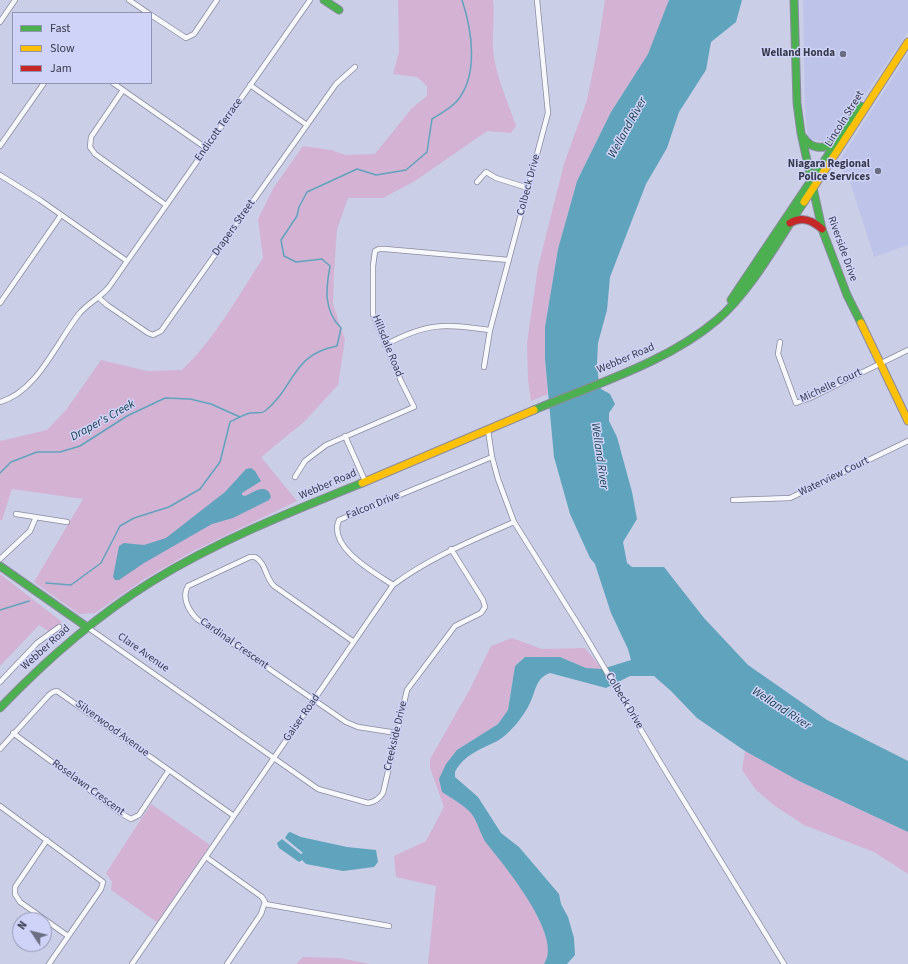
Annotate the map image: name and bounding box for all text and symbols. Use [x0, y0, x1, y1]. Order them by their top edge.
legend [12, 12, 152, 84]
text: Fast [50, 20, 70, 37]
text: Slow [50, 40, 75, 57]
place label: Welland Honda [762, 47, 835, 61]
marker: Welland Honda [838, 49, 848, 59]
text: Jam [50, 60, 72, 77]
street label: Lincoln Street [823, 89, 867, 149]
water label: Welland River [605, 95, 651, 161]
street label: Endicott Terrace [192, 96, 246, 164]
street label: Colbeck Drive [514, 153, 544, 217]
place label: Niagara Regional Police Services [788, 158, 870, 184]
marker: Niagara Regional Police Services [873, 166, 883, 176]
street label: Drapers Street [210, 197, 258, 259]
street label: Riverside Drive [824, 215, 860, 283]
street label: Hillsdale Road [369, 313, 405, 379]
street label: Webber Road [595, 341, 657, 377]
street label: Michelle Court [798, 366, 864, 406]
water label: Draper's Creek [68, 397, 138, 445]
water label: Welland River [587, 422, 611, 490]
street label: Waterview Court [797, 454, 871, 500]
street label: Webber Road [297, 467, 359, 503]
street label: Falcon Drive [344, 489, 402, 523]
street label: Cardinal Crescent [197, 615, 271, 673]
street label: Webber Road [19, 623, 73, 673]
street label: Clare Avenue [115, 630, 171, 676]
street label: Colbeck Drive [602, 671, 646, 731]
water label: Welland River [749, 685, 813, 733]
street label: Gaiser Road [281, 692, 323, 744]
street label: Silverwood Avenue [73, 698, 151, 760]
street label: Creekside Drive [382, 700, 410, 772]
street label: Roselawn Crescent [49, 757, 127, 819]
north arrow [12, 912, 52, 952]
text: N [14, 918, 31, 933]

